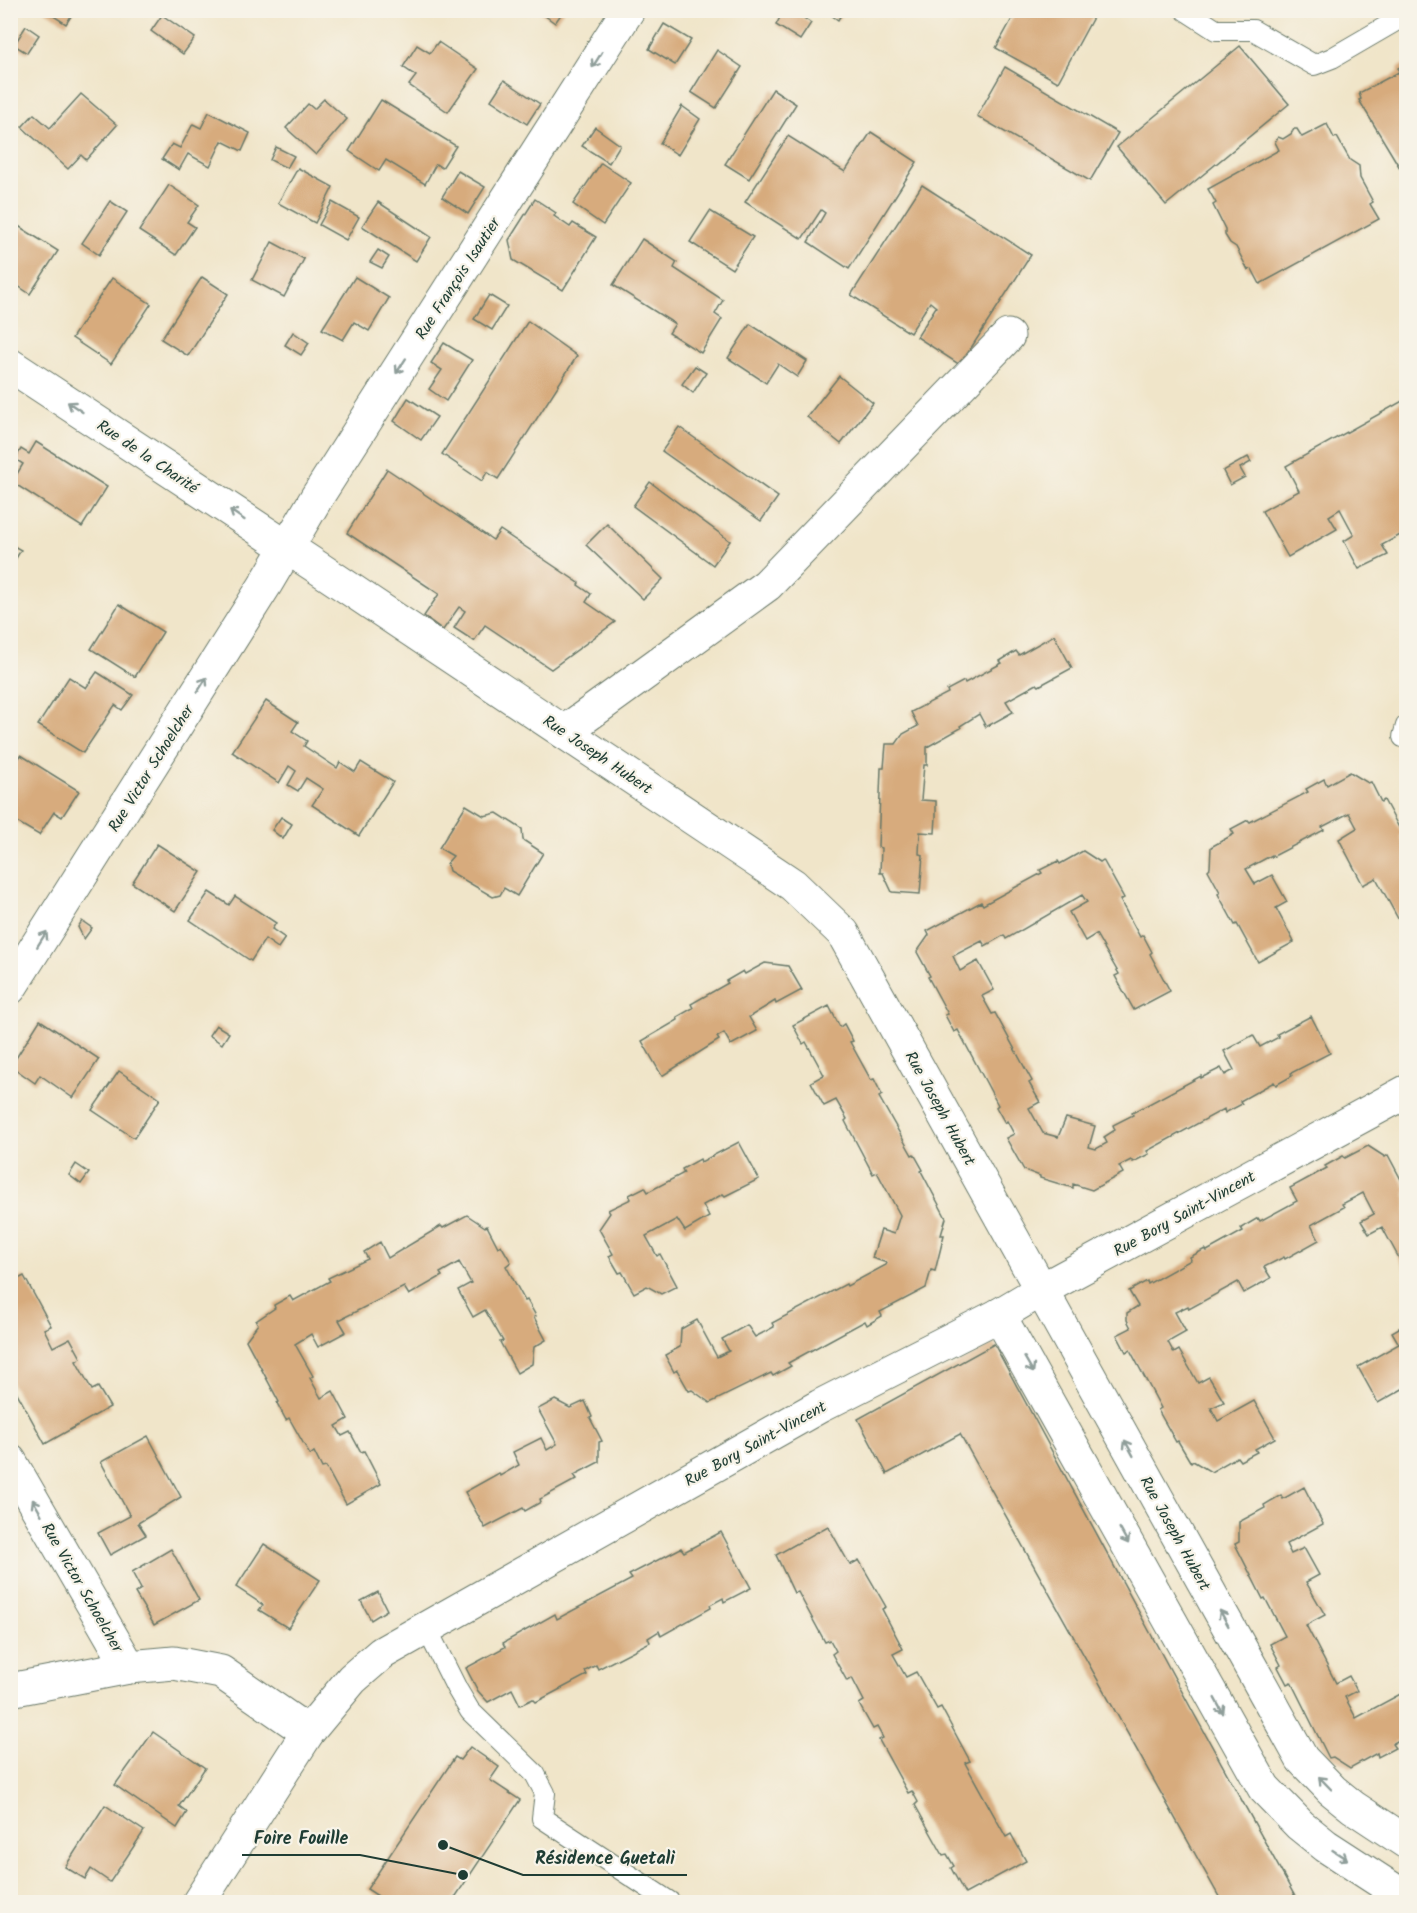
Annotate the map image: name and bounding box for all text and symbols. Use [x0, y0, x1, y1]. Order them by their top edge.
one-way arrow [591, 51, 603, 68]
street label: Rue François Isautier [409, 211, 508, 345]
one-way arrow [395, 357, 408, 374]
one-way arrow [67, 401, 83, 413]
street label: Rue de la Charité [91, 414, 204, 501]
one-way arrow [229, 508, 246, 520]
one-way arrow [196, 677, 208, 694]
street label: Rue Victor Schoelcher [102, 699, 201, 837]
street label: Rue Joseph Hubert [537, 709, 658, 802]
one-way arrow [36, 931, 48, 948]
street label: Rue Joseph Hubert [898, 1047, 982, 1171]
street label: Rue Bory Saint-Vincent [1109, 1164, 1261, 1264]
one-way arrow [1023, 1357, 1035, 1374]
street label: Rue Bory Saint-Vincent [680, 1394, 832, 1494]
one-way arrow [1123, 1439, 1134, 1457]
street label: Rue Joseph Hubert [1133, 1472, 1217, 1596]
one-way arrow [31, 1499, 43, 1516]
street label: Rue Victor Schoelcher [34, 1518, 130, 1659]
one-way arrow [1119, 1526, 1130, 1544]
one-way arrow [1218, 1610, 1230, 1627]
one-way arrow [1213, 1697, 1225, 1714]
one-way arrow [1318, 1776, 1333, 1791]
callout: Foire Fouille [242, 1819, 360, 1855]
text: Foire Fouille [254, 1825, 349, 1854]
callout: Résidence Guetali [523, 1839, 687, 1875]
text: Résidence Guetali [535, 1845, 675, 1874]
one-way arrow [1331, 1849, 1348, 1861]

